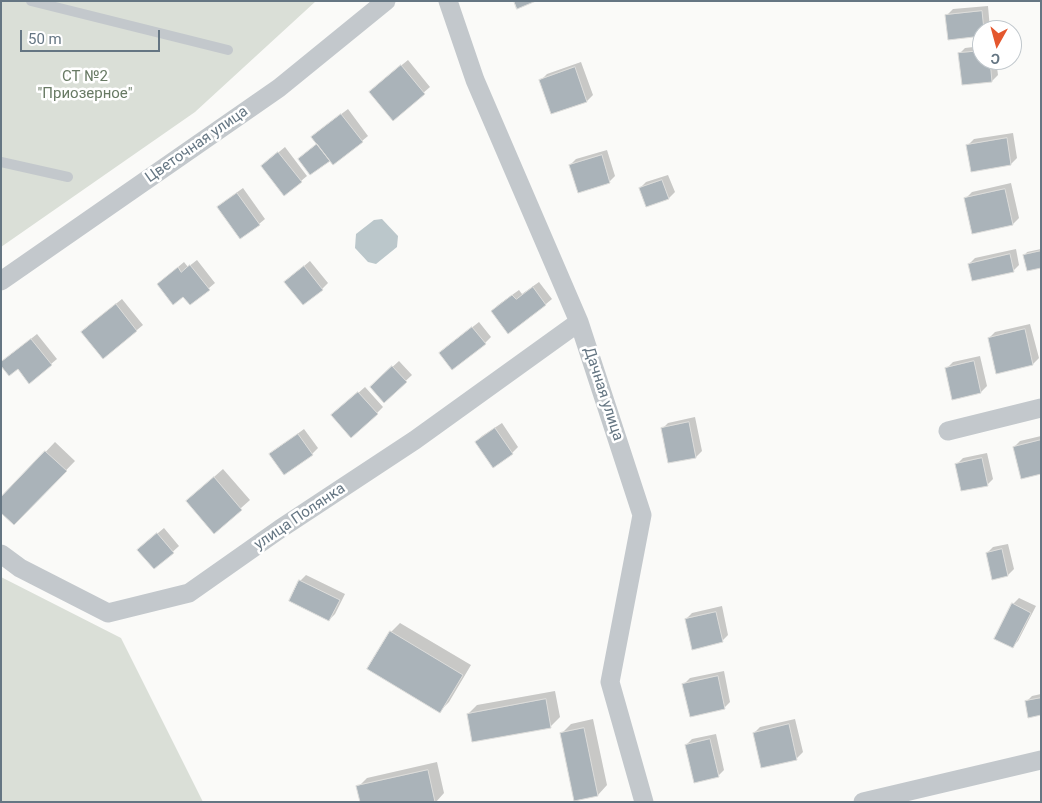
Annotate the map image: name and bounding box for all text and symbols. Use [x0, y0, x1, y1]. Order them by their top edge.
scale bar [22, 20, 162, 52]
north arrow [972, 20, 1022, 70]
text: 50 m [28, 30, 62, 48]
text: С [990, 50, 1001, 67]
park label: СТ №2 "Приозерное" [38, 68, 132, 103]
street label: Цветочная улица [142, 103, 252, 187]
street label: Дачная улица [579, 345, 627, 443]
street label: улица Полянка [251, 480, 349, 554]

